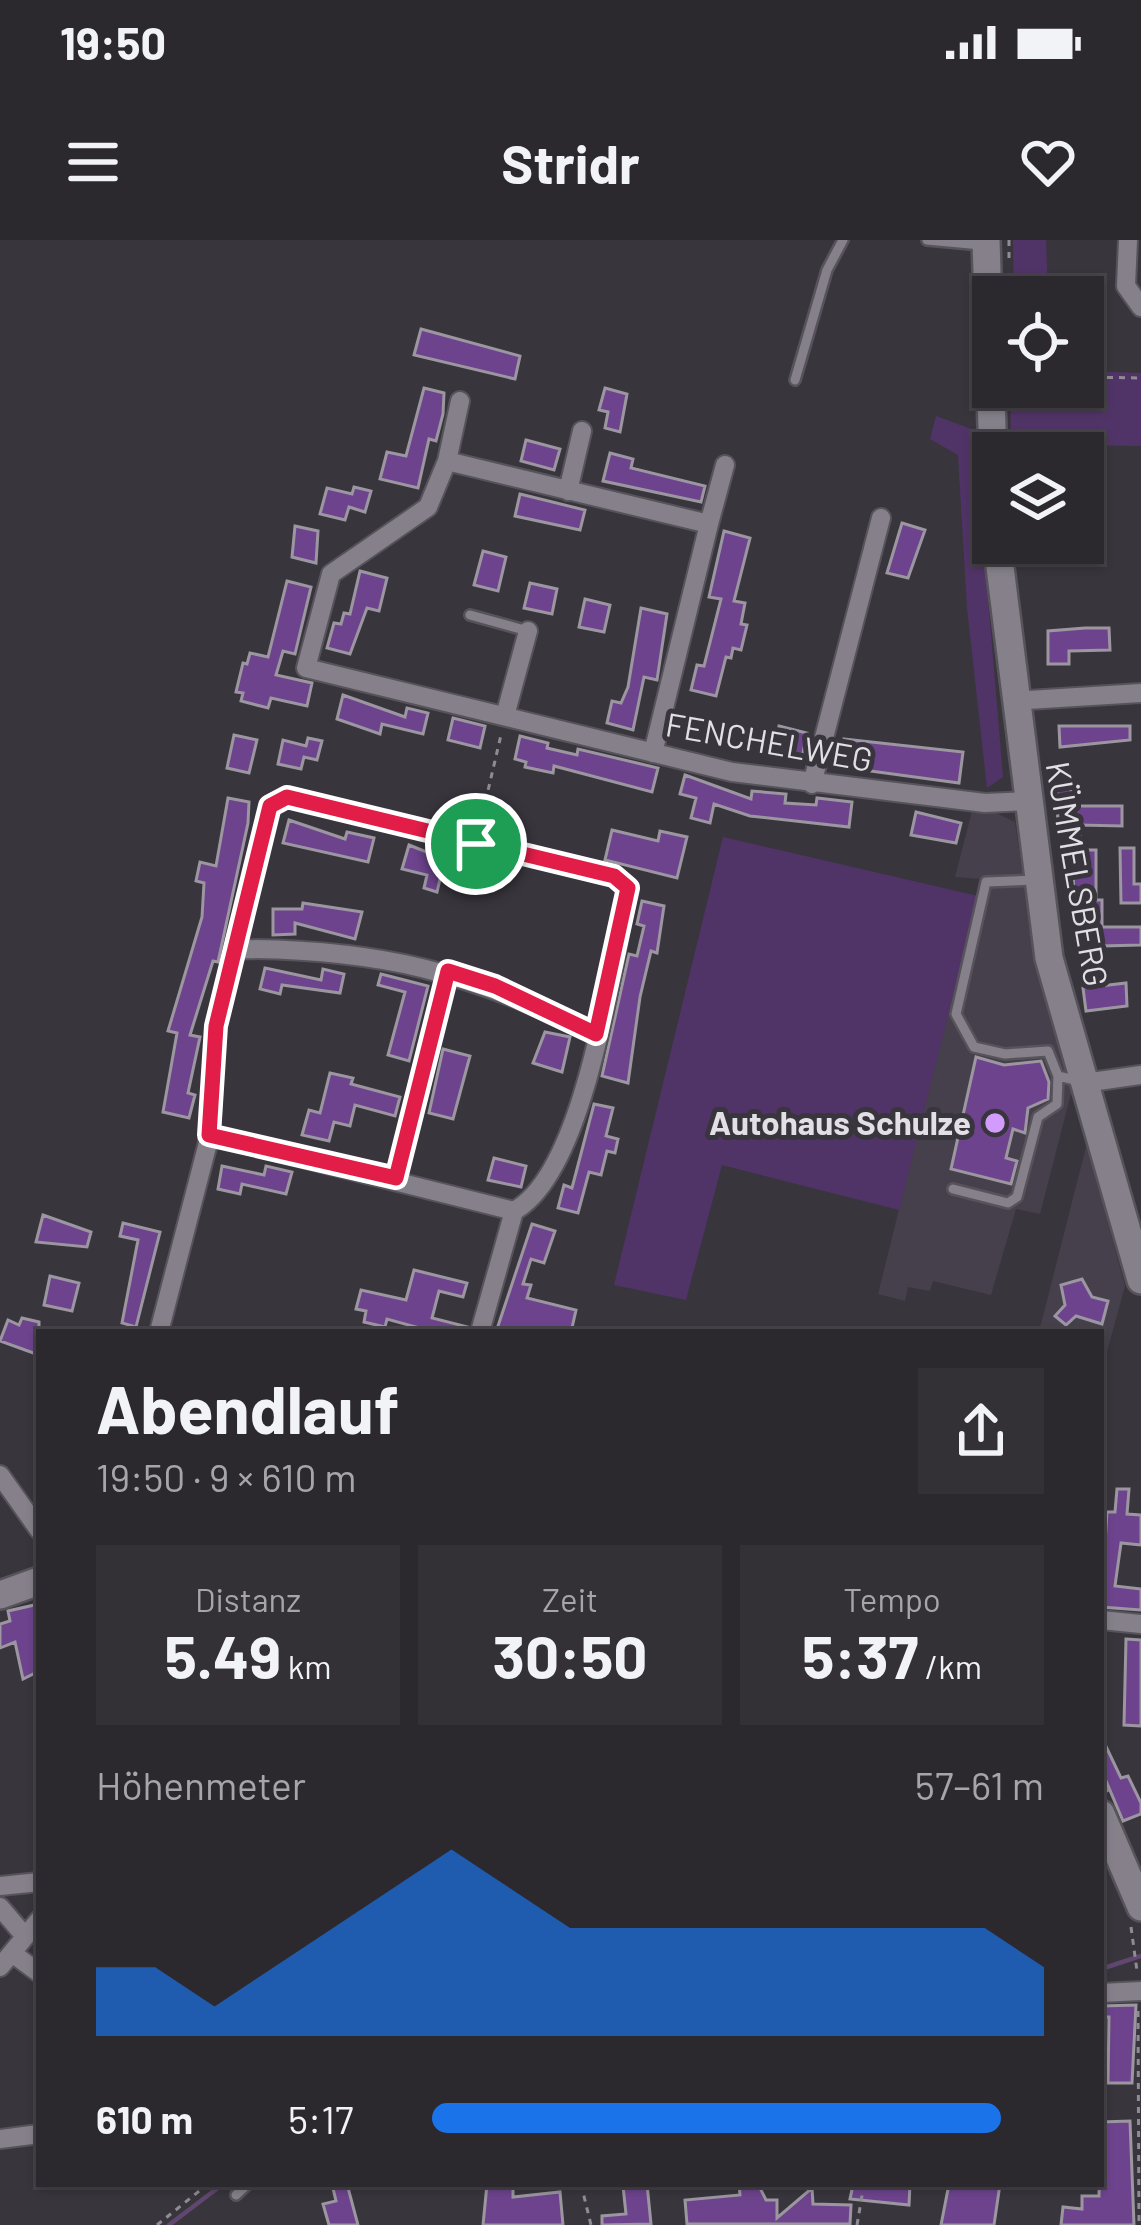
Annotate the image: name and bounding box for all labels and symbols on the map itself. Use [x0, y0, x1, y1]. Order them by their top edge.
street label: FENCHELWEG [663, 703, 876, 779]
street label: KÜMMELSBERG [1039, 758, 1117, 989]
pin [425, 793, 527, 895]
place label: Autohaus Schulze [709, 1102, 971, 1142]
marker: Autohaus Schulze [982, 1110, 1008, 1136]

